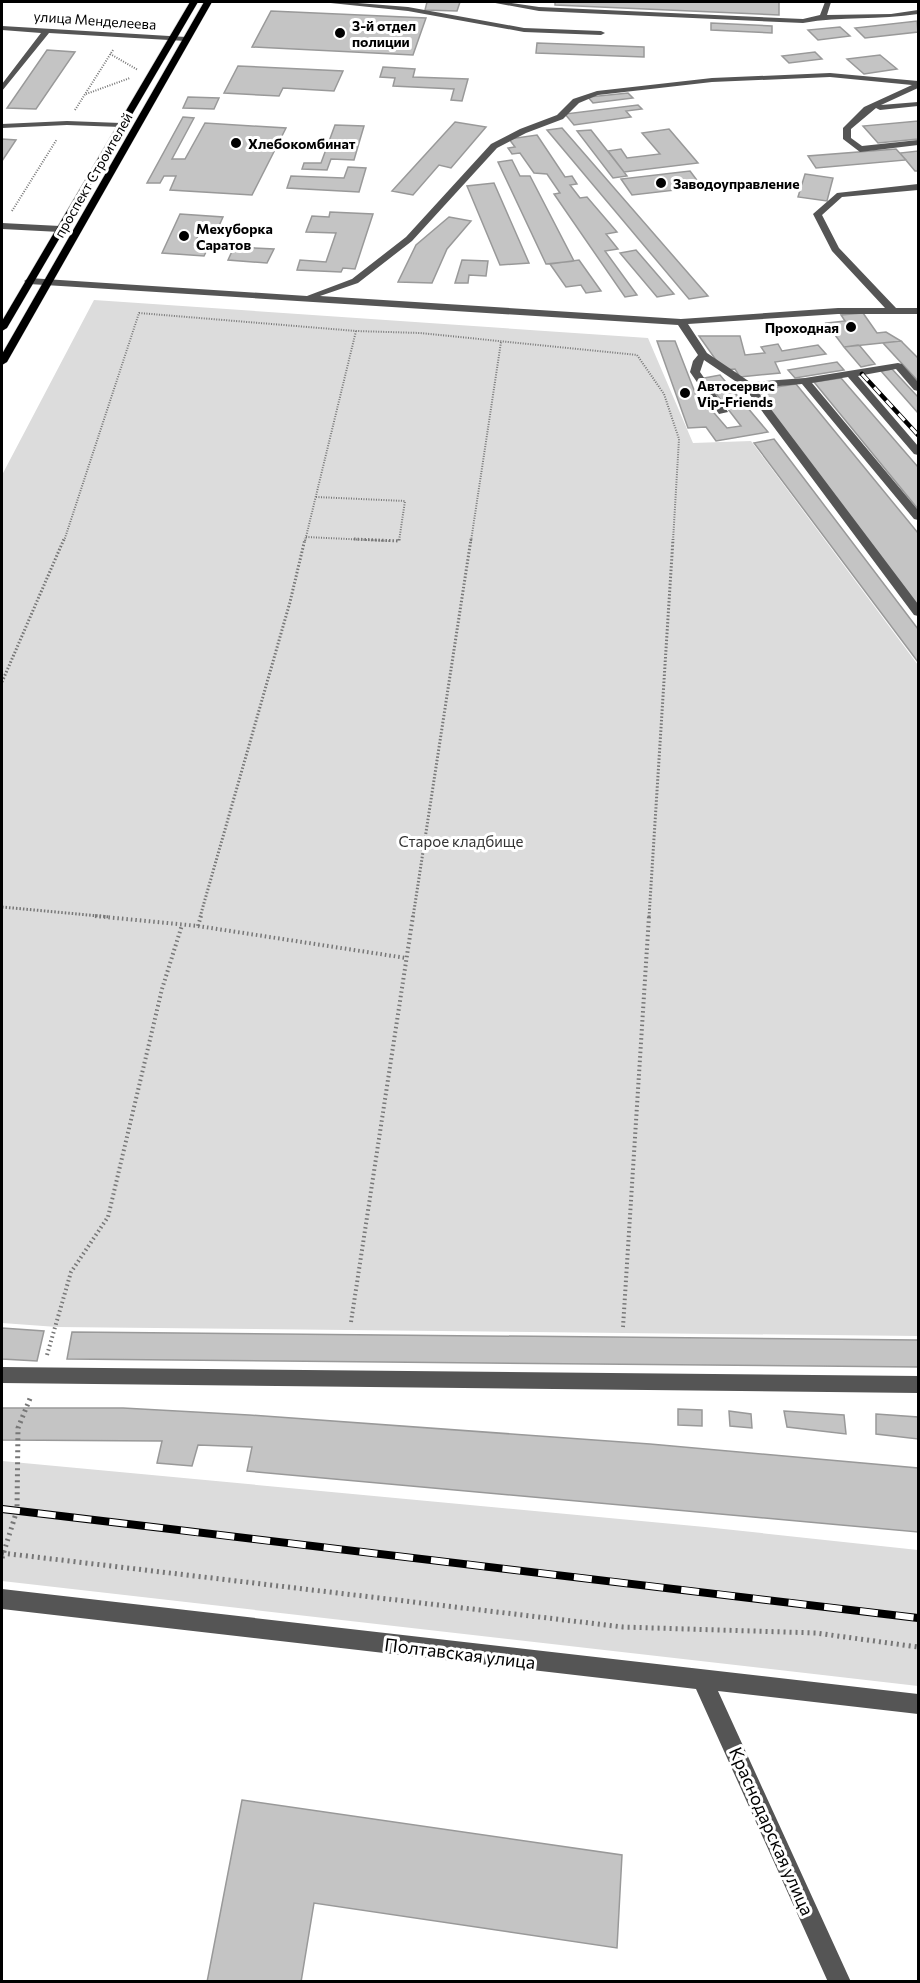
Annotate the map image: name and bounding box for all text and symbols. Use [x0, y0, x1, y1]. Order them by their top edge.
street label: улица Менделеева [33, 7, 157, 33]
place label: 3-й отдел полиции [352, 17, 416, 50]
marker: 3-й отдел полиции [333, 26, 347, 40]
street label: проспект Строителей [50, 109, 136, 241]
place label: Хлебокомбинат [248, 135, 356, 152]
marker: Хлебокомбинат [229, 136, 243, 150]
place label: Заводоуправление [673, 175, 800, 192]
marker: Заводоуправление [654, 176, 668, 190]
place label: Мехуборка Саратов [196, 220, 273, 253]
marker: Мехуборка Саратов [177, 229, 191, 243]
place label: Проходная [765, 319, 839, 336]
marker: Проходная [844, 320, 858, 334]
place label: Автосервис Vip-Friends [697, 377, 775, 410]
marker: Автосервис Vip-Friends [678, 386, 692, 400]
park label: Старое кладбище [399, 832, 524, 850]
street label: Полтавская улица [383, 1633, 537, 1673]
street label: Краснодарская улица [725, 1743, 819, 1919]

